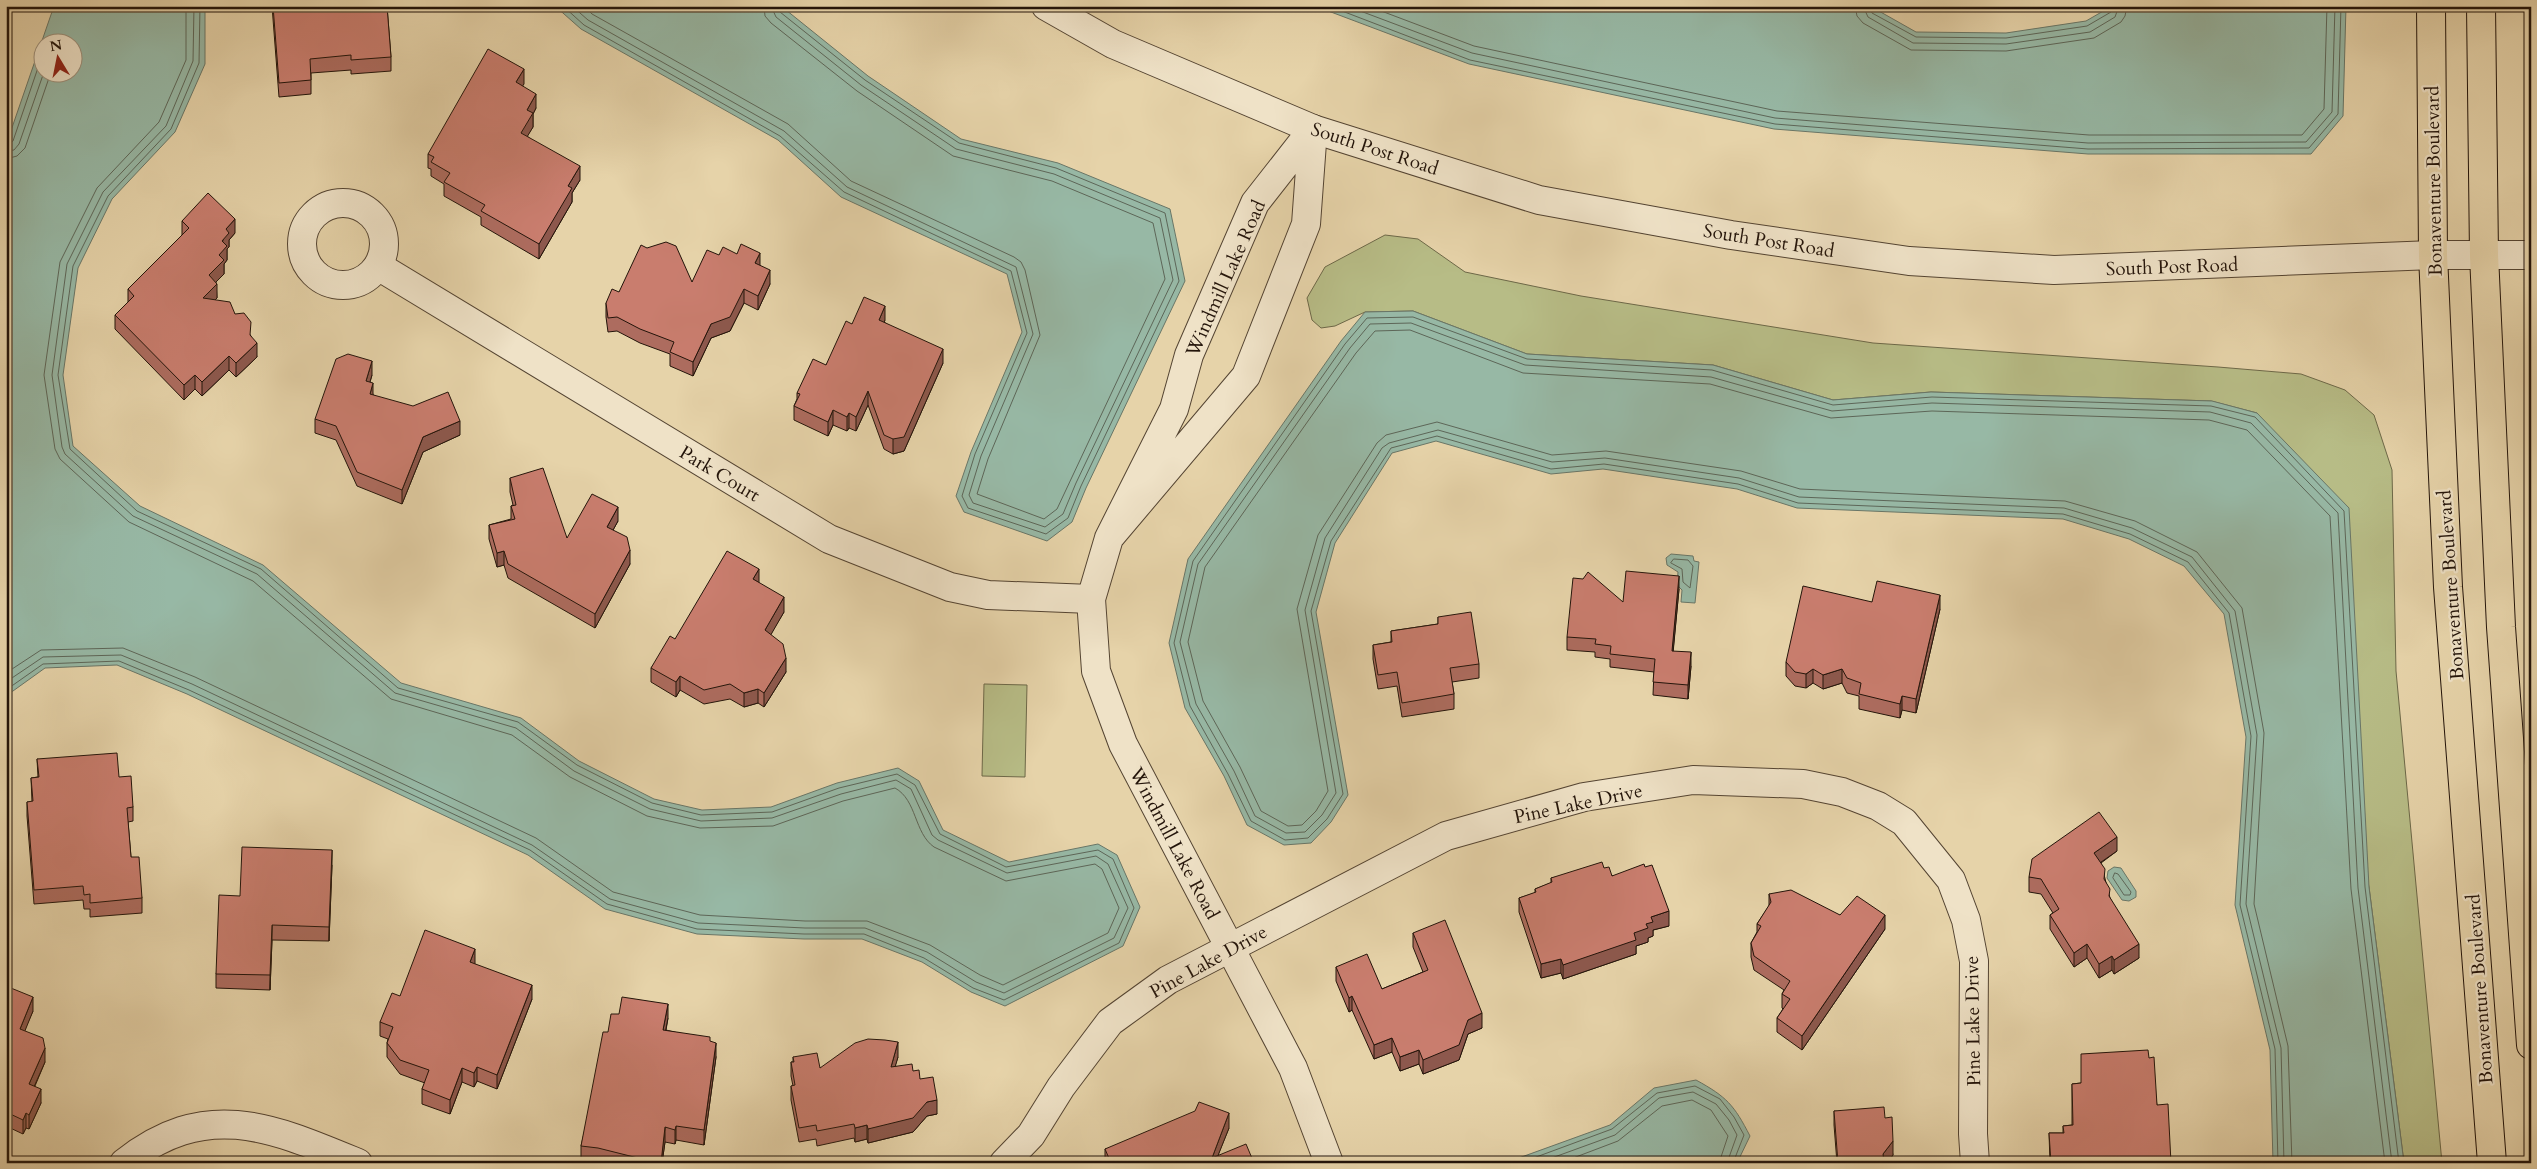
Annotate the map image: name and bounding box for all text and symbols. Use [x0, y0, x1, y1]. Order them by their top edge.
north arrow [32, 32, 82, 82]
text: N [48, 35, 63, 56]
street label: Bonaventure Boulevard [2419, 86, 2449, 276]
street label: South Post Road [1308, 116, 1442, 182]
street label: Windmill Lake Road [1179, 196, 1272, 362]
street label: South Post Road [1701, 218, 1836, 264]
street label: South Post Road [2105, 252, 2239, 282]
street label: Park Court [674, 440, 765, 508]
street label: Bonaventure Boulevard [2431, 489, 2471, 681]
street label: Windmill Lake Road [1123, 762, 1225, 924]
street label: Pine Lake Drive [1512, 778, 1645, 830]
street label: Bonaventure Boulevard [2460, 893, 2500, 1085]
street label: Pine Lake Drive [1145, 919, 1272, 1005]
street label: Pine Lake Drive [1959, 955, 1987, 1087]

